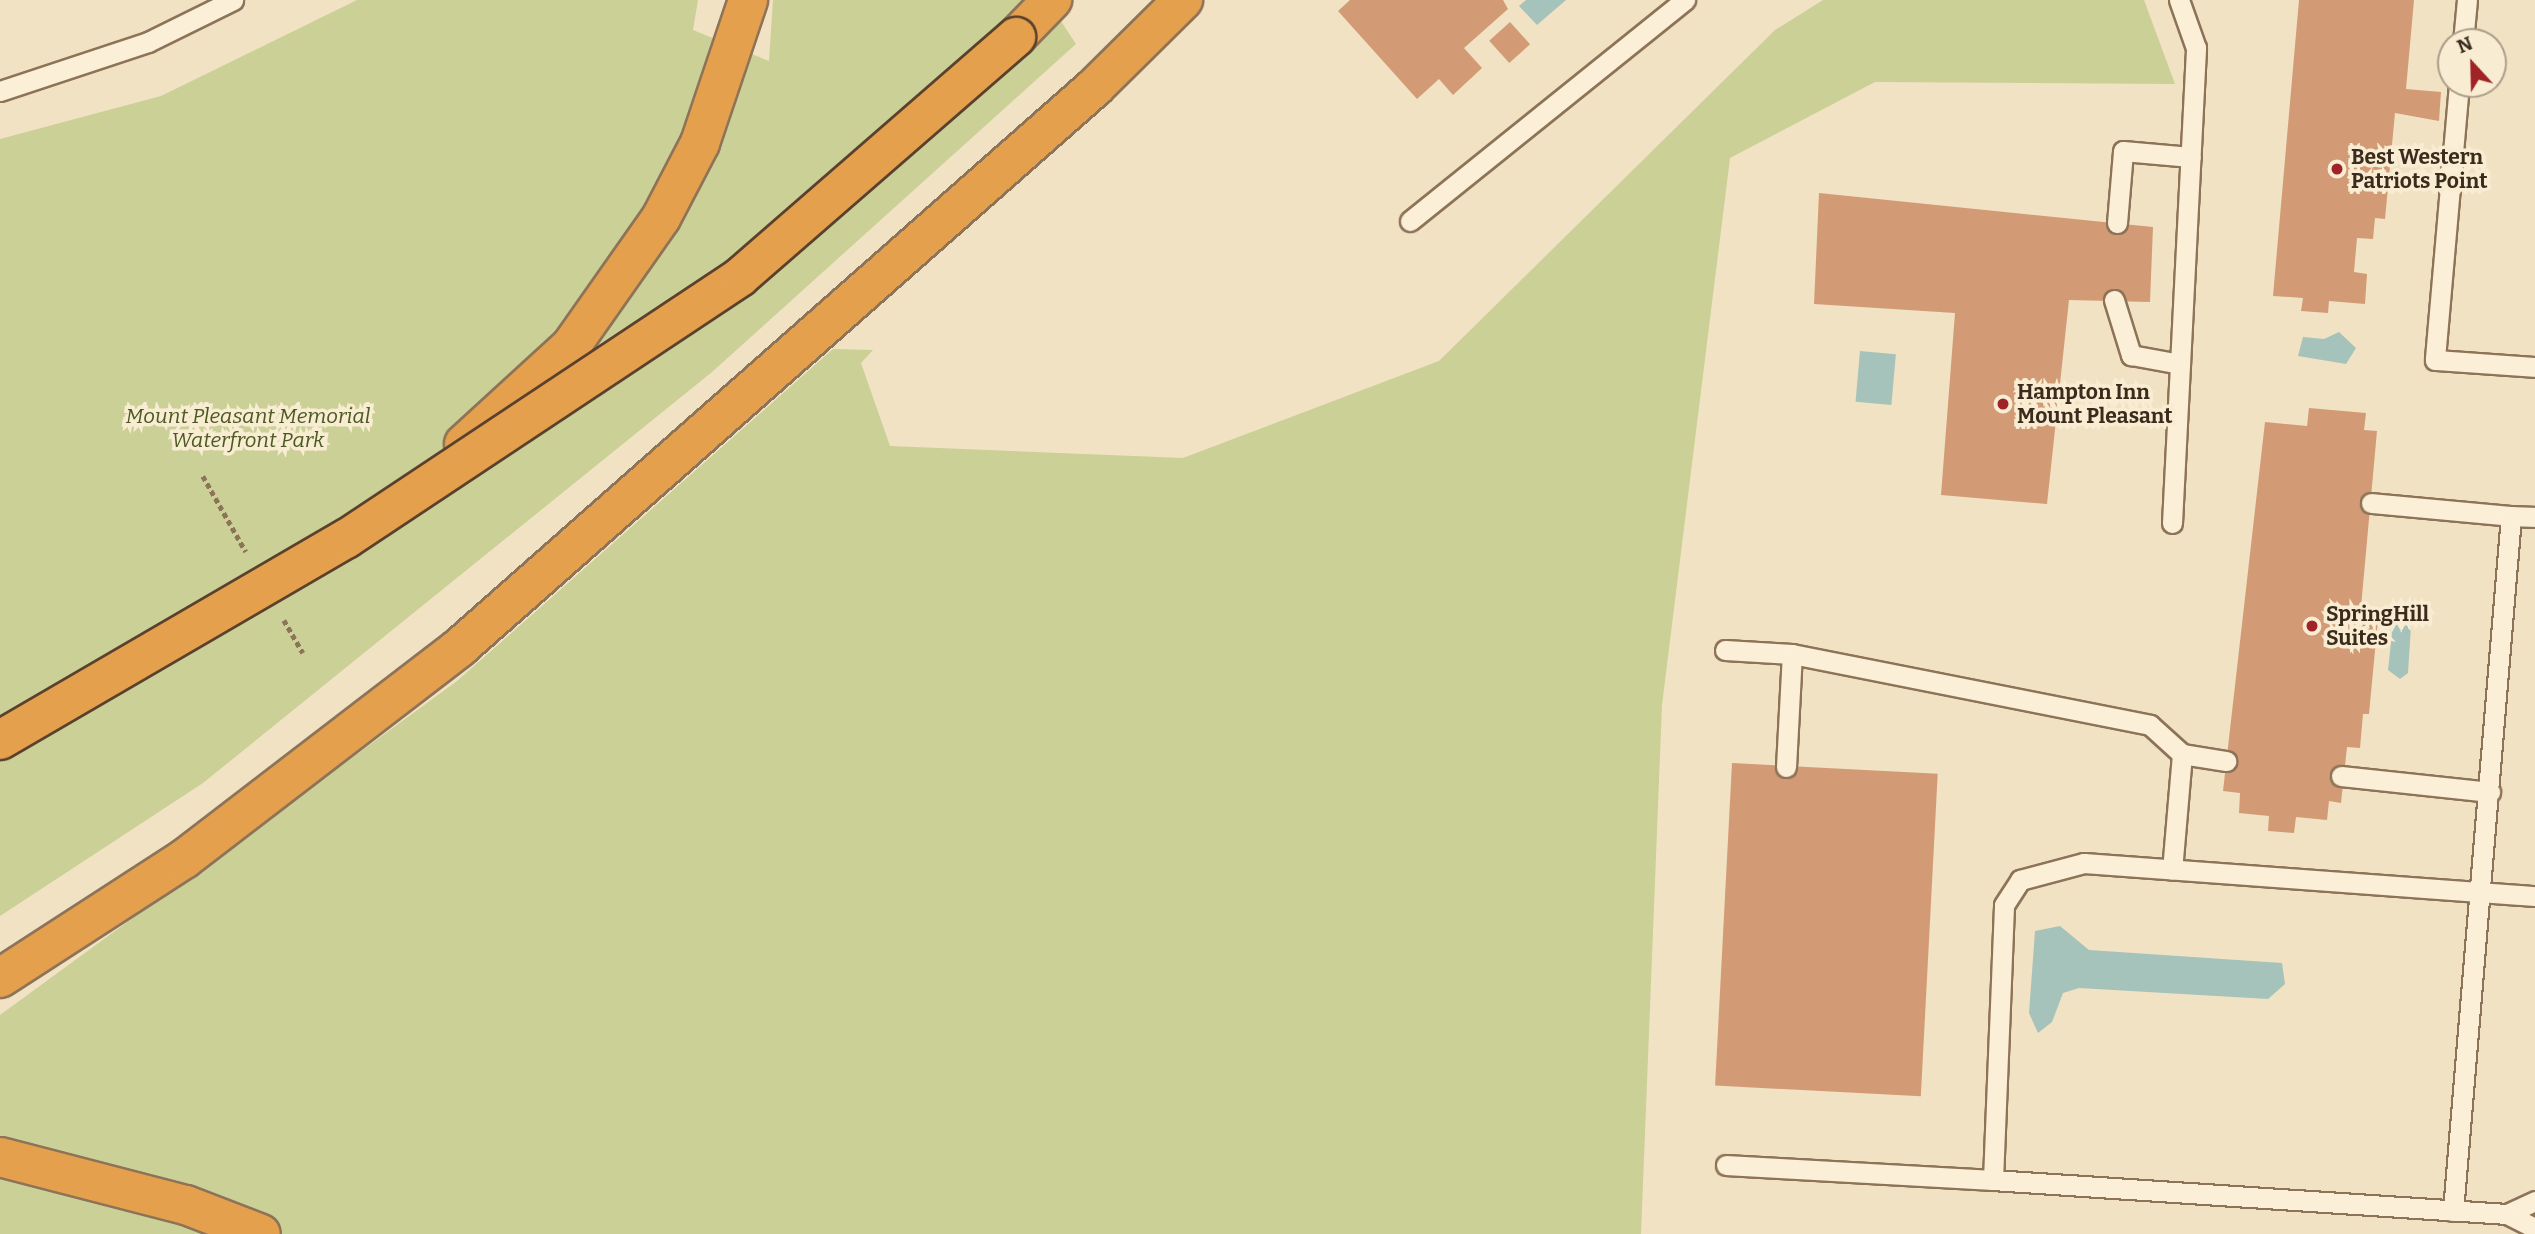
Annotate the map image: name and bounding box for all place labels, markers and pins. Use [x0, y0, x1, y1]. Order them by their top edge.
place label: Best Western Patriots Point [2351, 144, 2487, 194]
marker: Best Western Patriots Point [2329, 161, 2345, 177]
place label: Hampton Inn Mount Pleasant [2017, 379, 2173, 429]
marker: Hampton Inn Mount Pleasant [1995, 396, 2011, 412]
place label: SpringHill Suites [2326, 601, 2429, 651]
marker: SpringHill Suites [2304, 618, 2320, 634]

